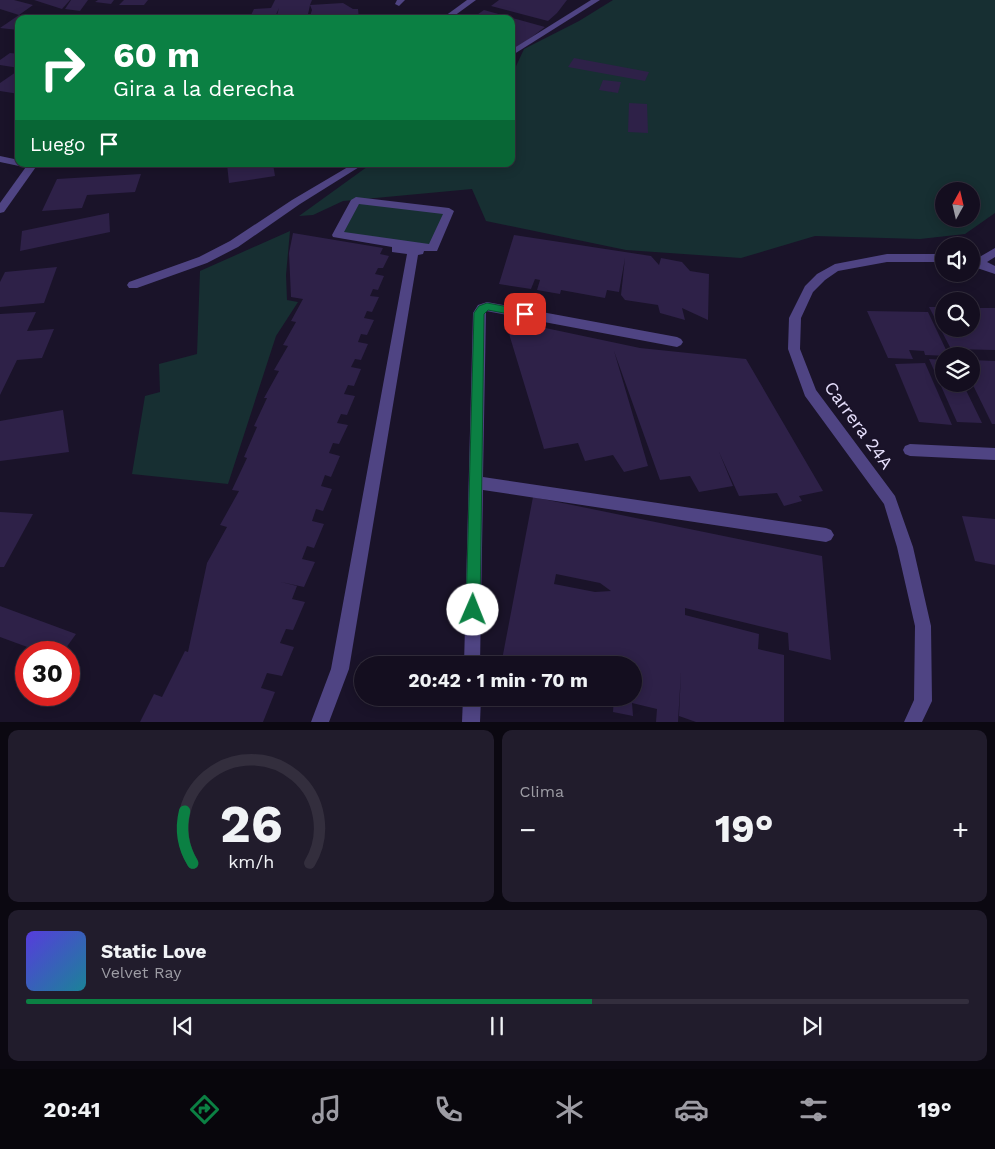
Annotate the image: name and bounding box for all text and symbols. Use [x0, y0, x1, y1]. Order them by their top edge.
text: 60 m [113, 34, 200, 76]
icon: right [30, 35, 95, 100]
text: Gira a la derecha [113, 76, 295, 101]
icon: arrive [95, 130, 123, 158]
text: Luego [30, 133, 85, 156]
north arrow [935, 182, 980, 228]
map controls [935, 182, 980, 392]
button: sound [935, 237, 980, 282]
button: search [935, 292, 980, 337]
pin [504, 293, 546, 335]
icon: arrive [511, 300, 539, 328]
button: layers [935, 347, 980, 392]
street label: Carrera 24A [820, 377, 898, 473]
position arrow [446, 583, 498, 635]
speed limit sign: 30 [15, 641, 80, 706]
text: 20:42 · 1 min · 70 m [408, 669, 588, 692]
text: Clima [520, 782, 564, 801]
text: 26 [219, 794, 282, 855]
text: 19° [715, 807, 774, 851]
text: − [520, 813, 536, 846]
text: + [952, 813, 969, 846]
text: km/h [228, 851, 274, 872]
text: Static Love [101, 940, 206, 963]
text: Velvet Ray [101, 963, 181, 982]
icon: previous [169, 1012, 197, 1040]
icon: pause [483, 1012, 511, 1040]
icon: next [798, 1012, 826, 1040]
icon: directions [187, 1092, 222, 1127]
icon: music [309, 1092, 344, 1127]
icon: phone [431, 1092, 466, 1127]
icon: climate [552, 1092, 587, 1127]
icon: car [674, 1092, 709, 1127]
icon: filters [796, 1092, 831, 1127]
text: 20:41 [43, 1097, 100, 1122]
text: 19° [918, 1097, 952, 1122]

